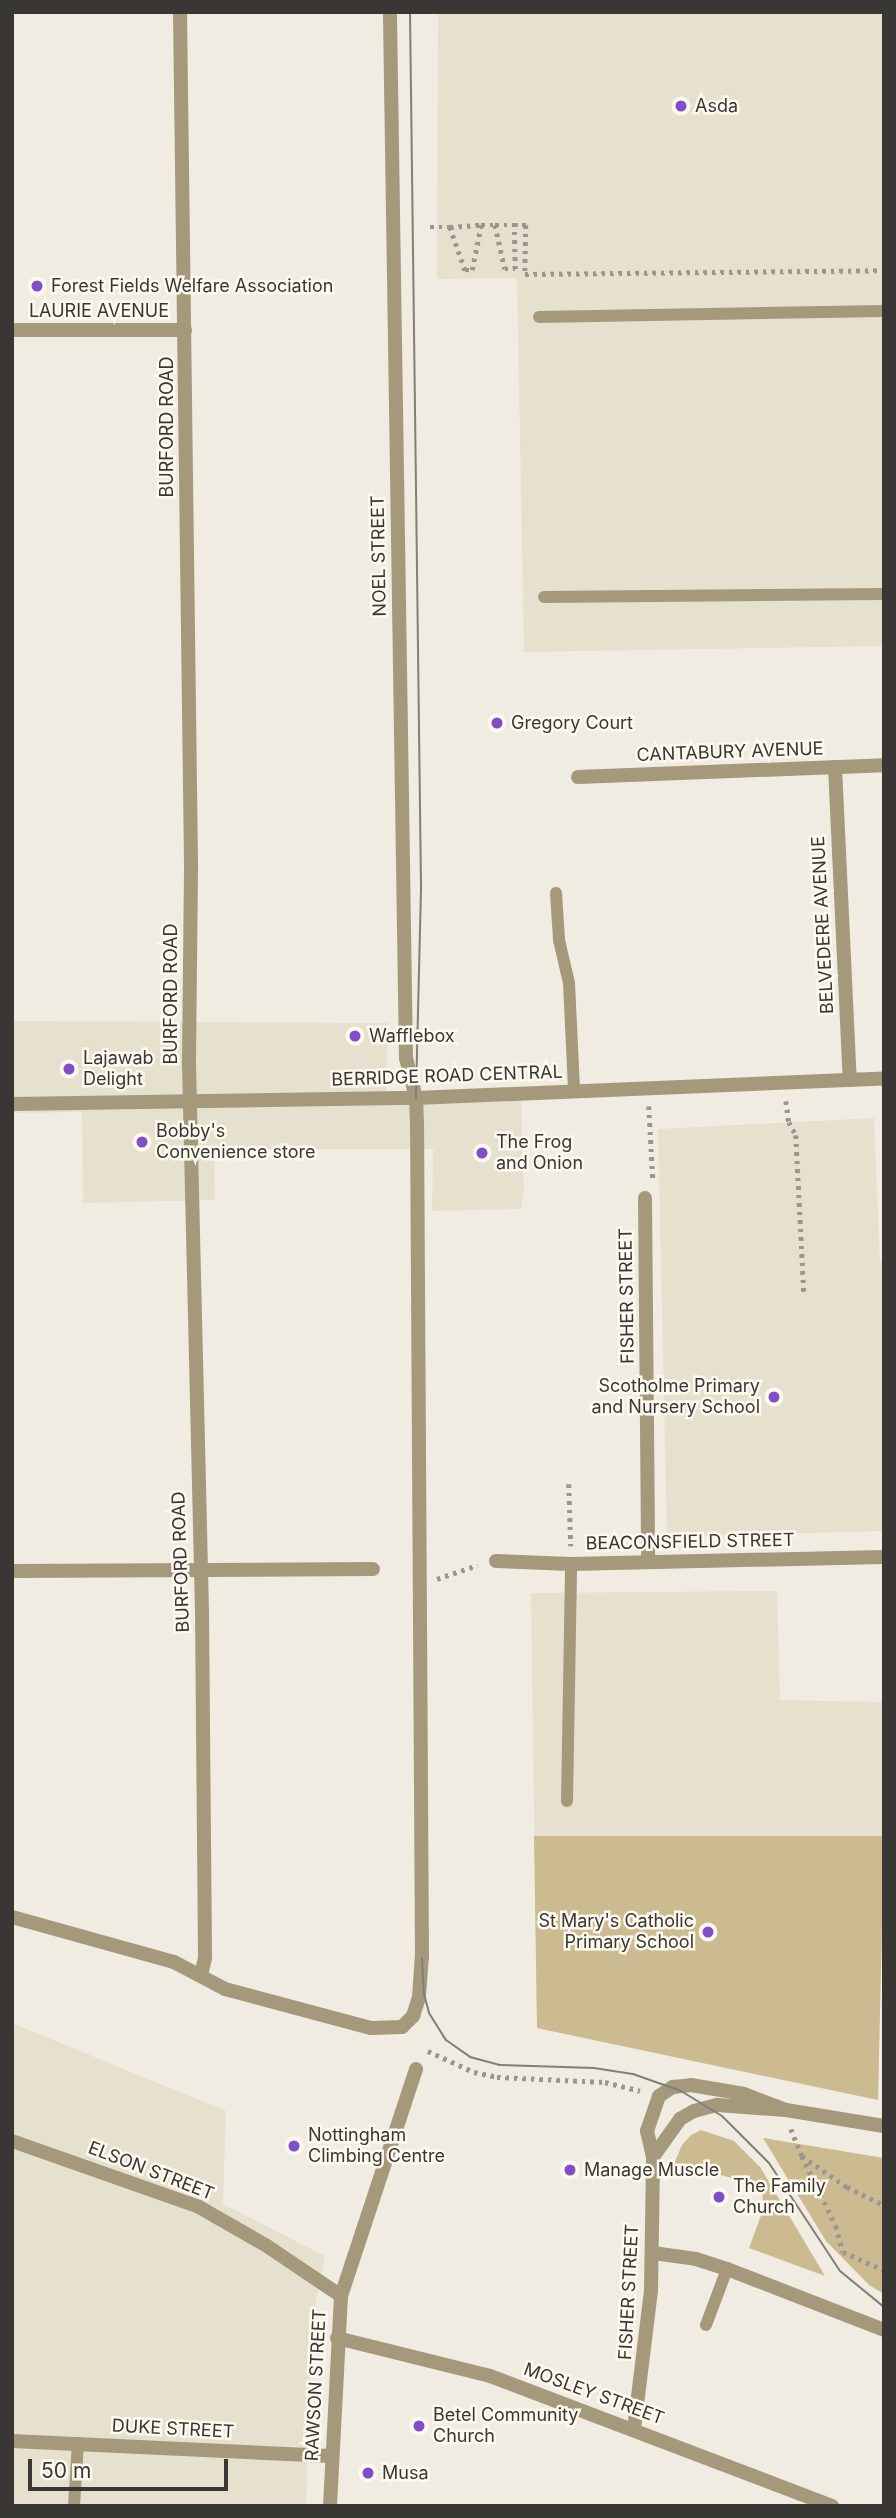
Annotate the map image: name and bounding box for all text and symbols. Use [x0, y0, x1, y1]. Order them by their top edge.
place label: Asda [695, 95, 738, 117]
marker: Asda [673, 98, 689, 114]
place label: Forest Fields Welfare Association [51, 275, 333, 297]
marker: Forest Fields Welfare Association [29, 278, 45, 294]
street label: LAURIE AVENUE [29, 300, 169, 322]
street label: BURFORD ROAD [156, 357, 178, 497]
street label: NOEL STREET [367, 495, 391, 617]
place label: Gregory Court [511, 712, 633, 734]
marker: Gregory Court [489, 715, 505, 731]
street label: CANTABURY AVENUE [636, 738, 824, 766]
street label: BELVEDERE AVENUE [808, 835, 838, 1015]
street label: BURFORD ROAD [160, 924, 182, 1064]
place label: Wafflebox [369, 1025, 455, 1047]
marker: Wafflebox [347, 1028, 363, 1044]
place label: Lajawab Delight [83, 1048, 154, 1090]
marker: Lajawab Delight [61, 1061, 77, 1077]
street label: BERRIDGE ROAD CENTRAL [331, 1061, 563, 1091]
place label: Bobby's Convenience store [156, 1121, 316, 1164]
place label: The Frog and Onion [496, 1132, 583, 1174]
marker: Bobby's Convenience store [134, 1134, 150, 1150]
marker: The Frog and Onion [474, 1145, 490, 1161]
street label: FISHER STREET [615, 1228, 639, 1364]
place label: Scotholme Primary and Nursery School [592, 1376, 760, 1418]
marker: Scotholme Primary and Nursery School [766, 1389, 782, 1405]
street label: BURFORD ROAD [168, 1491, 194, 1633]
street label: BEACONSFIELD STREET [585, 1529, 795, 1555]
place label: St Mary's Catholic Primary School [538, 1911, 694, 1954]
marker: St Mary's Catholic Primary School [700, 1924, 716, 1940]
place label: Nottingham Climbing Centre [308, 2125, 445, 2168]
street label: ELSON STREET [85, 2137, 217, 2205]
marker: Nottingham Climbing Centre [286, 2138, 302, 2154]
place label: Manage Muscle [584, 2159, 719, 2181]
marker: Manage Muscle [562, 2162, 578, 2178]
place label: The Family Church [733, 2176, 826, 2218]
marker: The Family Church [711, 2189, 727, 2205]
street label: FISHER STREET [615, 2224, 643, 2360]
street label: RAWSON STREET [301, 2308, 331, 2462]
street label: MOSLEY STREET [521, 2359, 667, 2429]
place label: Betel Community Church [433, 2405, 578, 2448]
street label: DUKE STREET [111, 2415, 235, 2443]
marker: Betel Community Church [411, 2418, 427, 2434]
scale bar [32, 2444, 231, 2488]
text: 50 m [41, 2458, 91, 2483]
place label: Musa [382, 2462, 429, 2484]
marker: Musa [360, 2465, 376, 2481]

